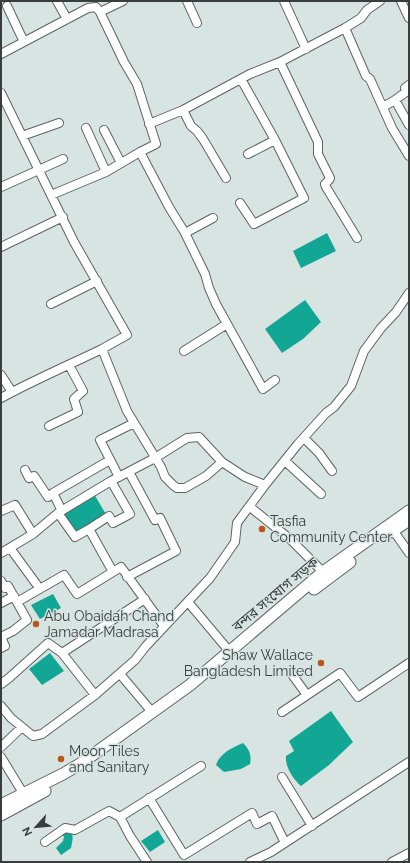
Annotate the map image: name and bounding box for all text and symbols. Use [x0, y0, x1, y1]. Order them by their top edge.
place label: Tasfia Community Center [270, 513, 392, 545]
marker: Tasfia Community Center [257, 524, 267, 534]
street label: বন্দর সংযোগ সড়ক [228, 553, 322, 635]
place label: Abu Obaidah Chand Jamadar Madrasa [44, 608, 174, 640]
marker: Abu Obaidah Chand Jamadar Madrasa [31, 619, 41, 629]
place label: Shaw Wallace Bangladesh Limited [184, 647, 313, 679]
marker: Shaw Wallace Bangladesh Limited [316, 658, 326, 668]
place label: Moon Tiles and Sanitary [69, 743, 150, 775]
marker: Moon Tiles and Sanitary [56, 754, 66, 764]
north arrow [16, 807, 56, 847]
text: N [20, 825, 35, 838]

